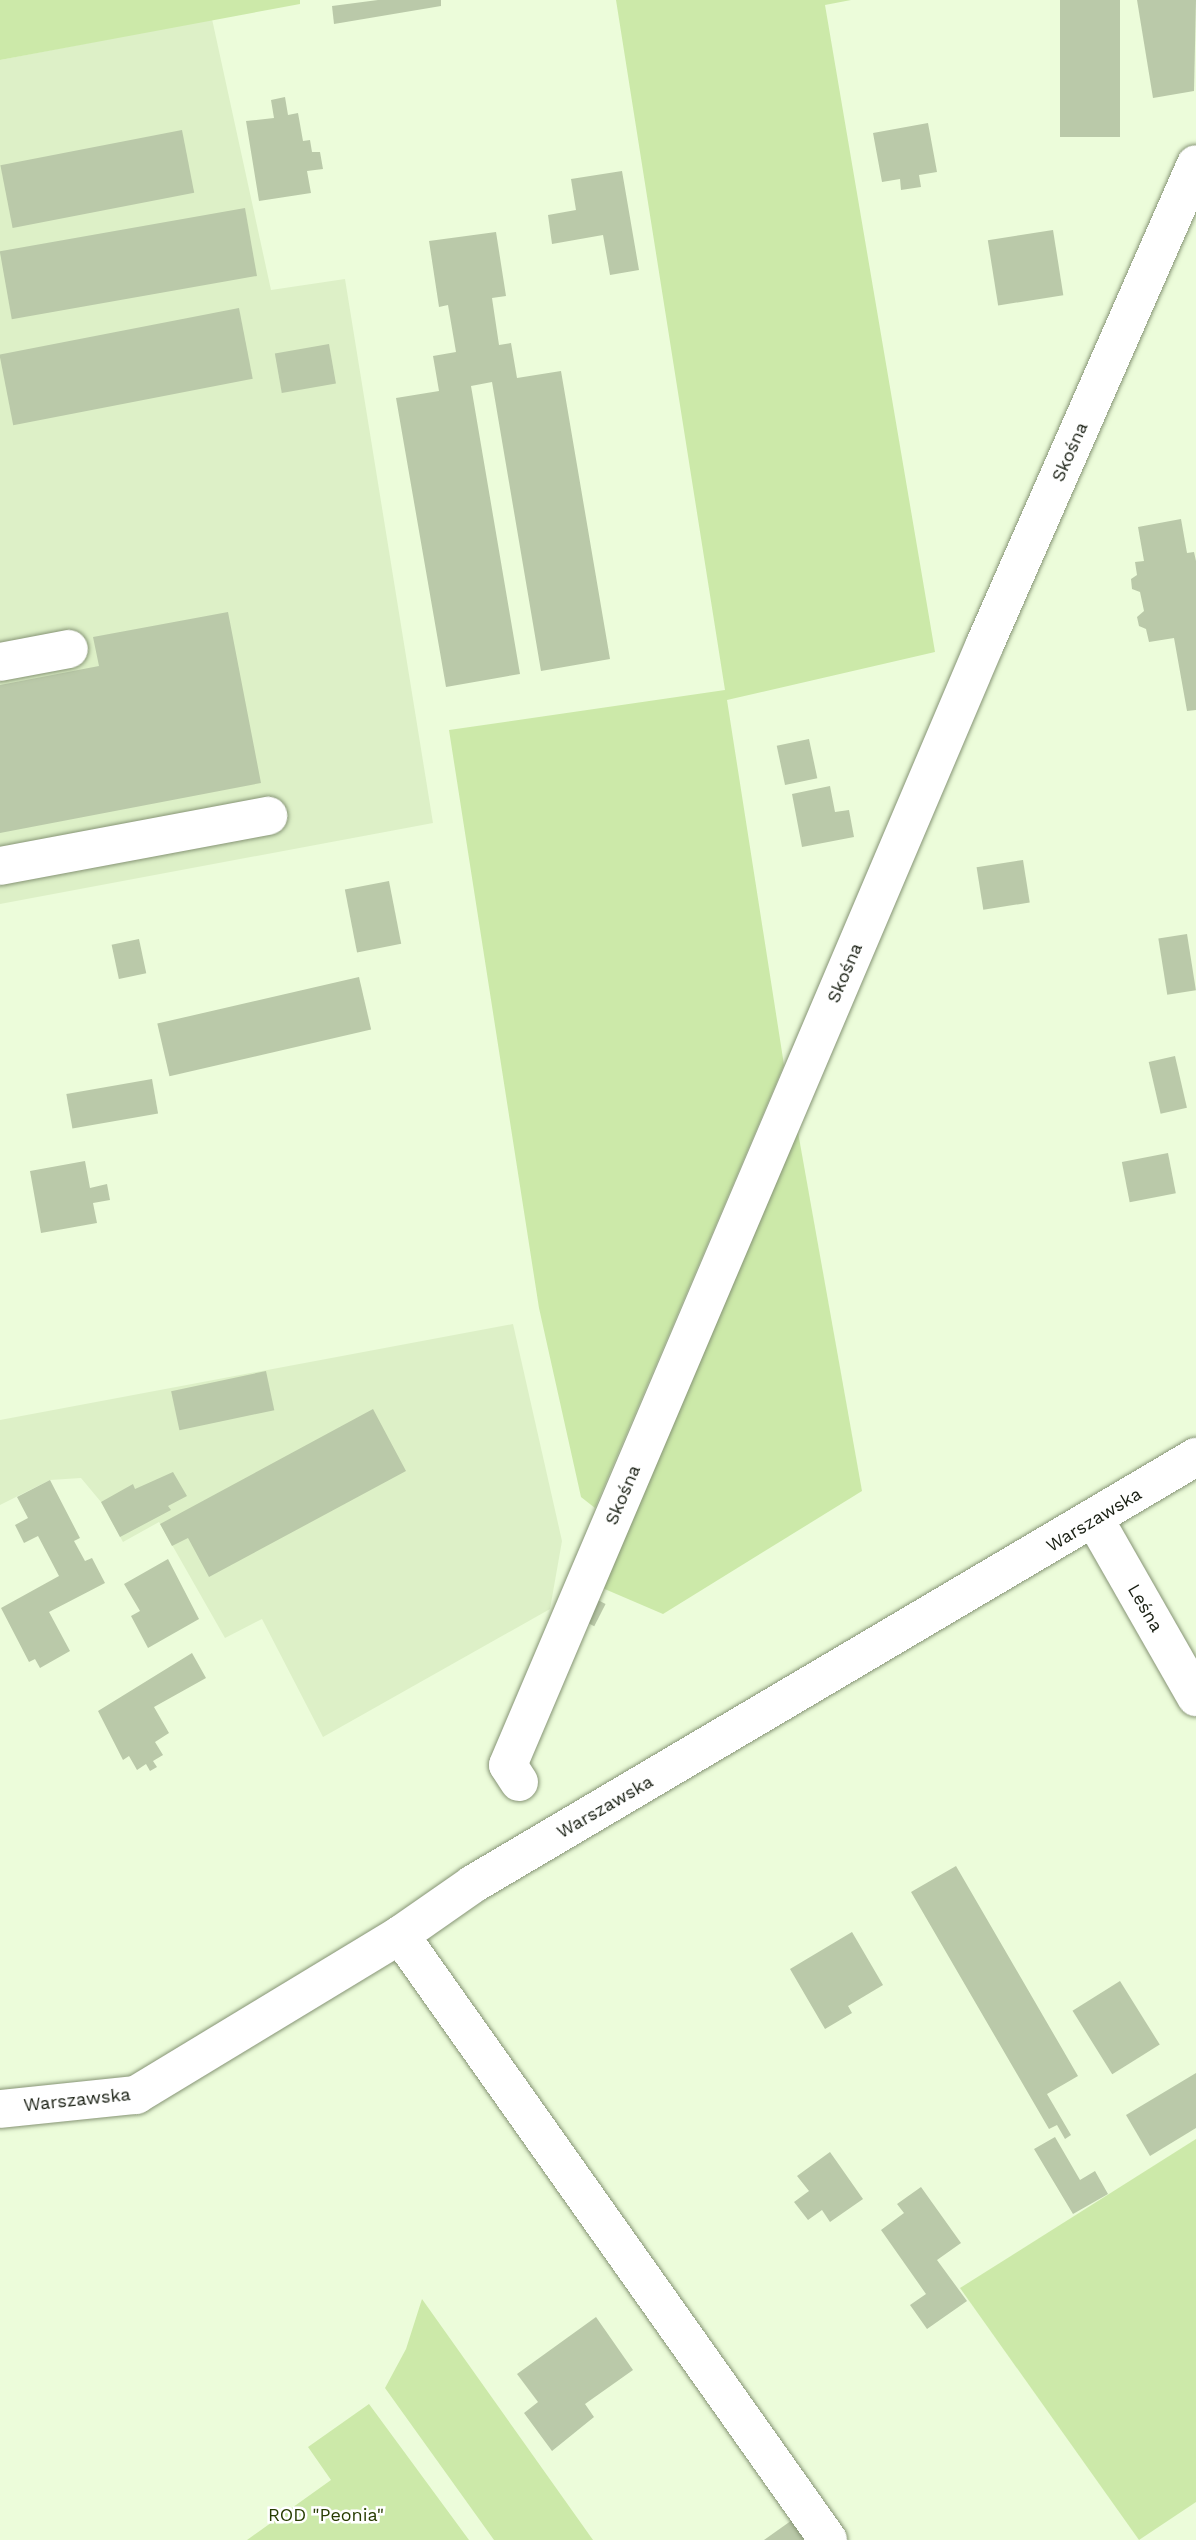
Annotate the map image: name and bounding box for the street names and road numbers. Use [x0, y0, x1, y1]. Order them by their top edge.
street label: Skośna [1047, 419, 1093, 485]
street label: Skośna [823, 940, 867, 1006]
street label: Skośna [601, 1462, 645, 1528]
street label: Warszawska [1042, 1483, 1146, 1557]
street label: Leśna [1123, 1580, 1167, 1636]
street label: Warszawska [553, 1771, 657, 1843]
street label: Warszawska [22, 2084, 132, 2116]

